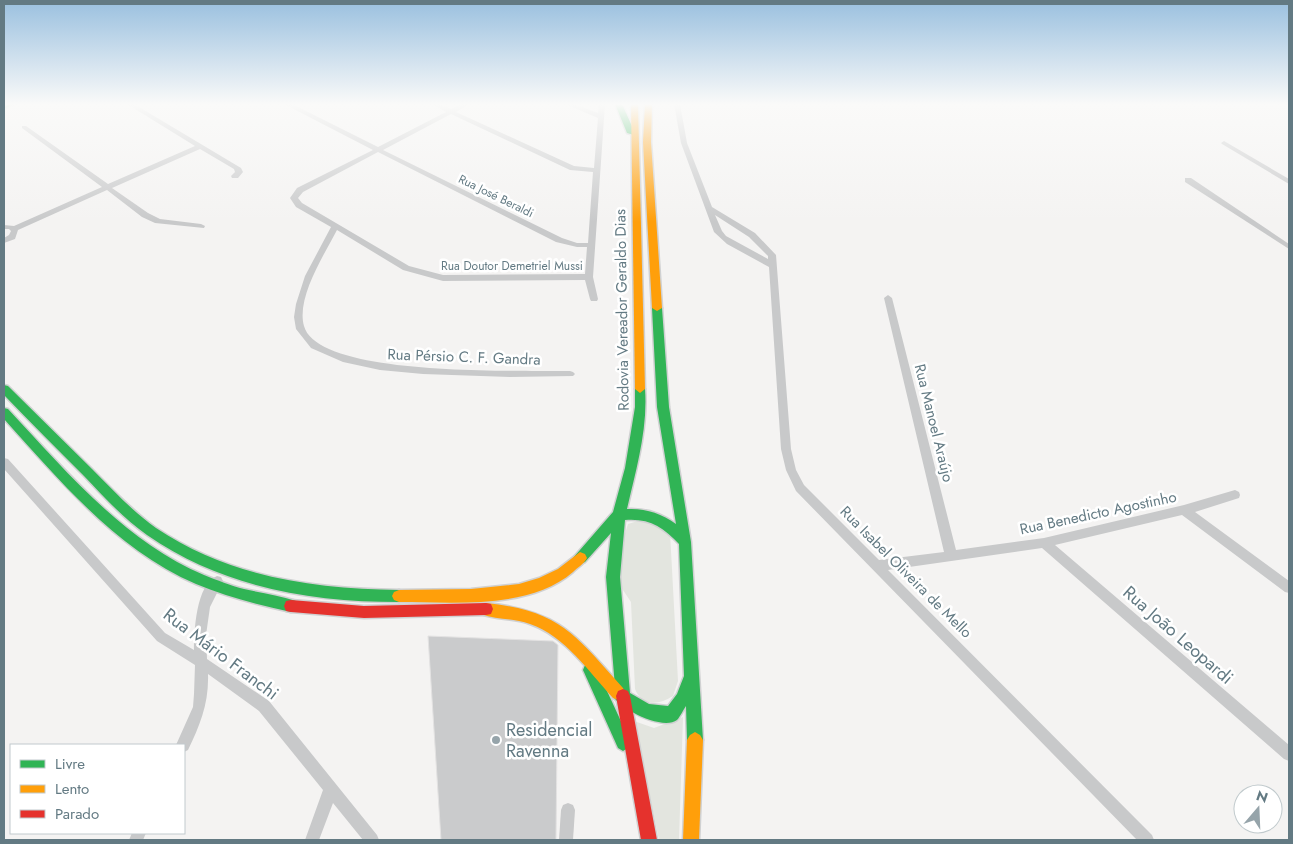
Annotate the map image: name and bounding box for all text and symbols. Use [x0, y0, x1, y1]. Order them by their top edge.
street label: Rua José Beraldi [455, 170, 537, 222]
street label: Rodovia Vereador Geraldo Dias [609, 209, 635, 411]
street label: Rua Doutor Demetriel Mussi [441, 257, 583, 275]
street label: Rua Pérsio C. F. Gandra [387, 343, 541, 371]
street label: Rua Manoel Araújo [909, 362, 959, 484]
street label: Rua Benedicto Agostinho [1018, 486, 1178, 540]
street label: Rua Isabel Oliveira de Mello [835, 501, 977, 643]
street label: Rua João Leopardi [1117, 580, 1239, 690]
street label: Rua Mário Franchi [158, 602, 284, 706]
place label: Residencial Ravenna [506, 717, 592, 764]
marker: Residencial Ravenna [490, 734, 502, 746]
legend [10, 744, 185, 834]
text: Livre [55, 753, 85, 775]
text: Lento [55, 778, 89, 800]
north arrow [1233, 784, 1283, 834]
text: N [1254, 785, 1271, 808]
text: Parado [55, 803, 99, 825]

